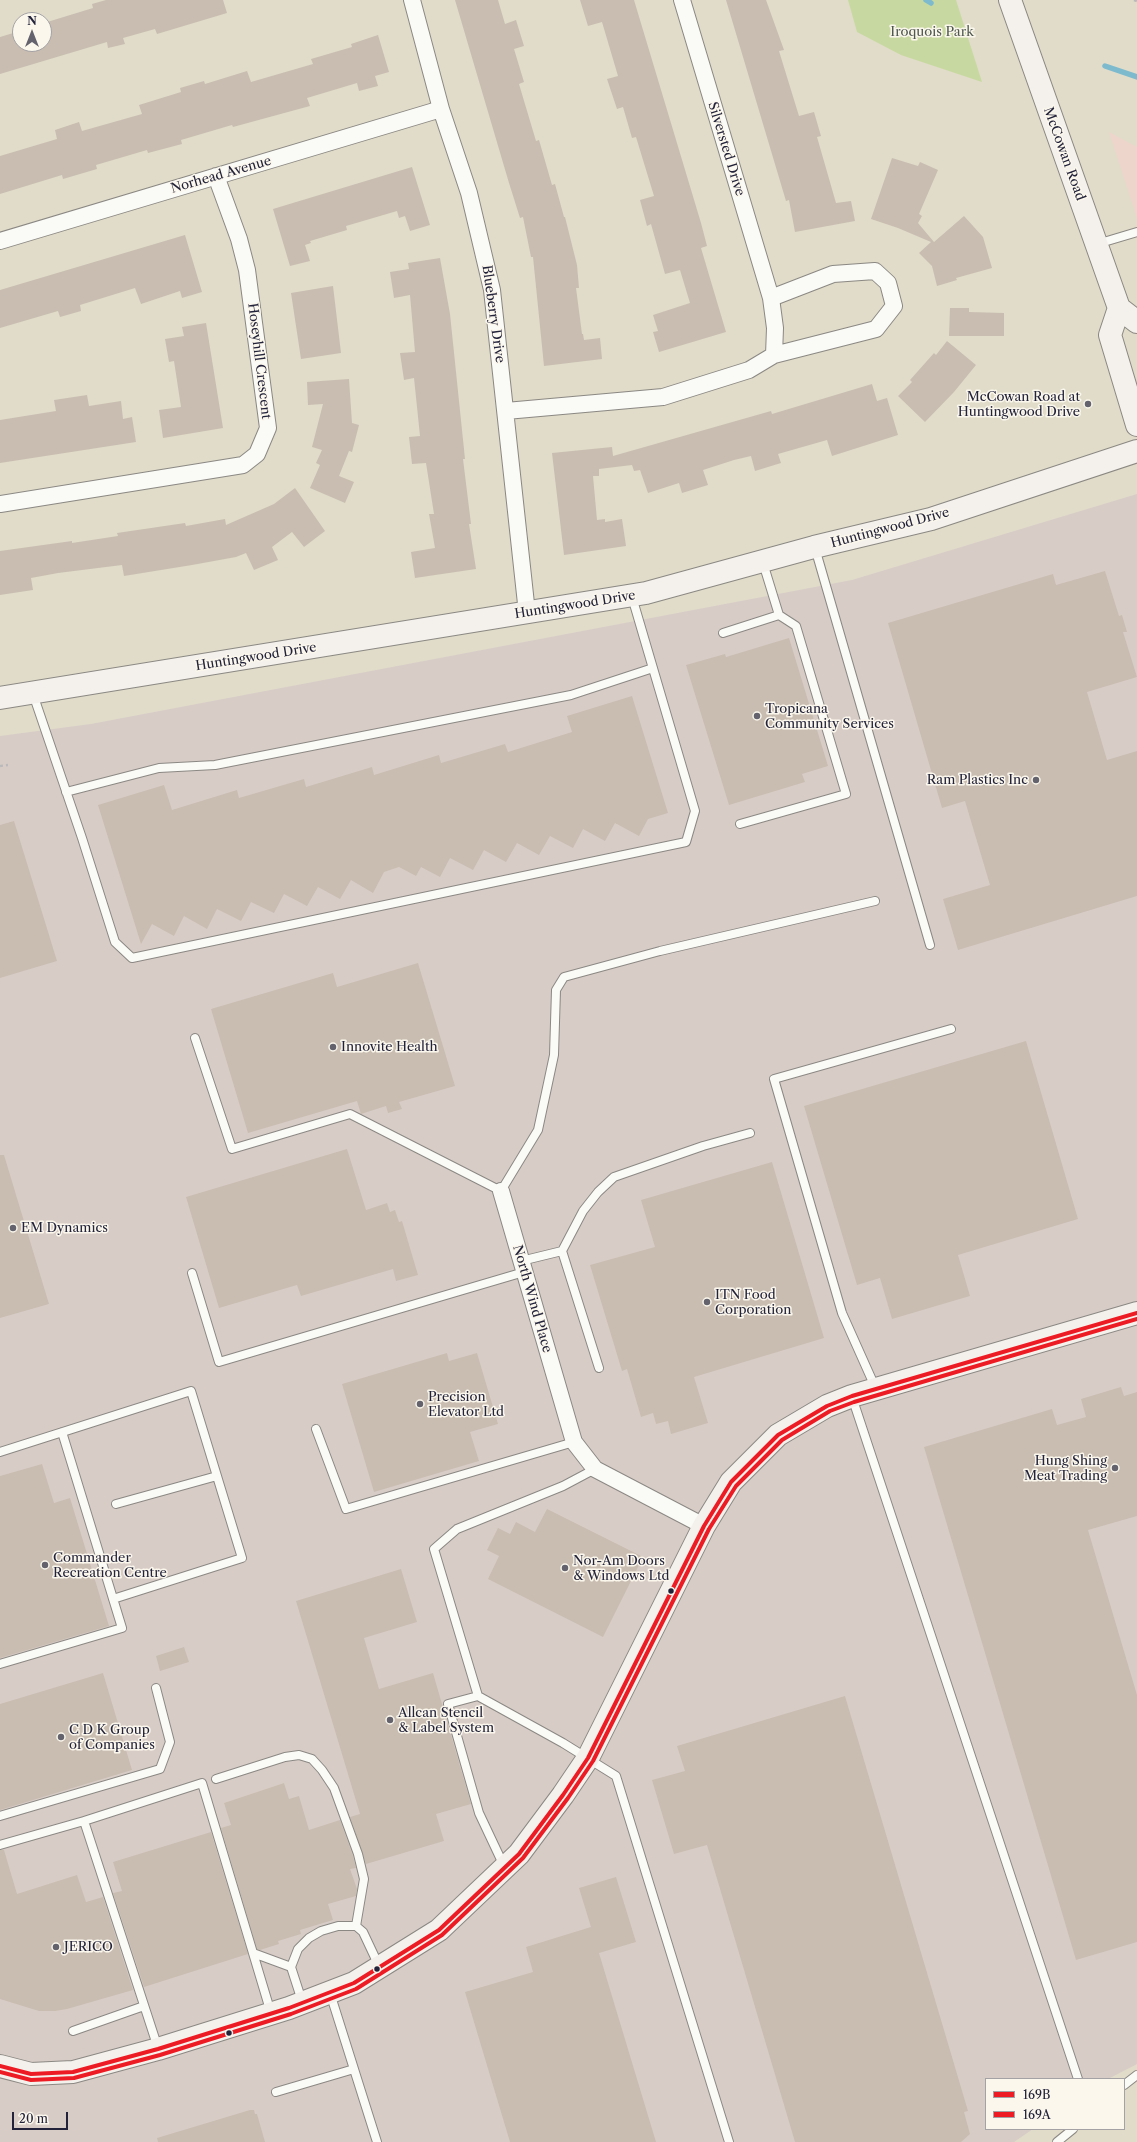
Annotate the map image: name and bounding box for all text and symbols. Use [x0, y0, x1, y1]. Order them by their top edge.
north arrow [12, 12, 52, 52]
text: N [27, 14, 37, 28]
park label: Iroquois Park [890, 24, 974, 40]
street label: Silversted Drive [704, 100, 748, 198]
street label: McCowan Road [1040, 105, 1088, 203]
street label: Norhead Avenue [169, 153, 273, 197]
street label: Blueberry Drive [478, 264, 508, 364]
street label: Hoseyhill Crescent [244, 302, 274, 420]
place label: McCowan Road at Huntingwood Drive [958, 389, 1080, 420]
marker: McCowan Road at Huntingwood Drive [1083, 399, 1093, 409]
street label: Huntingwood Drive [829, 505, 951, 551]
street label: Huntingwood Drive [513, 588, 637, 622]
street label: Huntingwood Drive [194, 640, 318, 674]
place label: Tropicana Community Services [765, 701, 894, 732]
marker: Tropicana Community Services [752, 711, 762, 721]
place label: Ram Plastics Inc [927, 772, 1028, 788]
marker: Ram Plastics Inc [1031, 775, 1041, 785]
place label: Innovite Health [341, 1039, 438, 1055]
marker: Innovite Health [328, 1042, 338, 1052]
place label: EM Dynamics [21, 1220, 108, 1236]
marker: EM Dynamics [8, 1223, 18, 1233]
street label: North Wind Place [509, 1243, 555, 1355]
place label: ITN Food Corporation [715, 1287, 791, 1318]
marker: ITN Food Corporation [702, 1297, 712, 1307]
place label: Precision Elevator Ltd [428, 1389, 504, 1420]
marker: Precision Elevator Ltd [415, 1399, 425, 1409]
place label: Hung Shing Meat Trading [1024, 1453, 1107, 1484]
marker: Hung Shing Meat Trading [1110, 1463, 1120, 1473]
place label: Commander Recreation Centre [53, 1550, 167, 1581]
place label: Nor-Am Doors & Windows Ltd [573, 1553, 669, 1584]
marker: Commander Recreation Centre [40, 1560, 50, 1570]
marker: Nor-Am Doors & Windows Ltd [560, 1563, 570, 1573]
unlabelled marker [666, 1586, 676, 1596]
place label: Allcan Stencil & Label System [398, 1705, 494, 1736]
marker: Allcan Stencil & Label System [385, 1715, 395, 1725]
place label: C D K Group of Companies [69, 1722, 155, 1753]
marker: C D K Group of Companies [56, 1732, 66, 1742]
place label: JERICO [64, 1939, 113, 1955]
marker: JERICO [51, 1942, 61, 1952]
unlabelled marker [372, 1964, 382, 1974]
unlabelled marker [224, 2028, 234, 2038]
legend [985, 2078, 1125, 2130]
text: 169B [1023, 2087, 1051, 2102]
scale bar [14, 2104, 70, 2130]
text: 169A [1023, 2107, 1051, 2122]
text: 20 m [19, 2111, 48, 2126]

